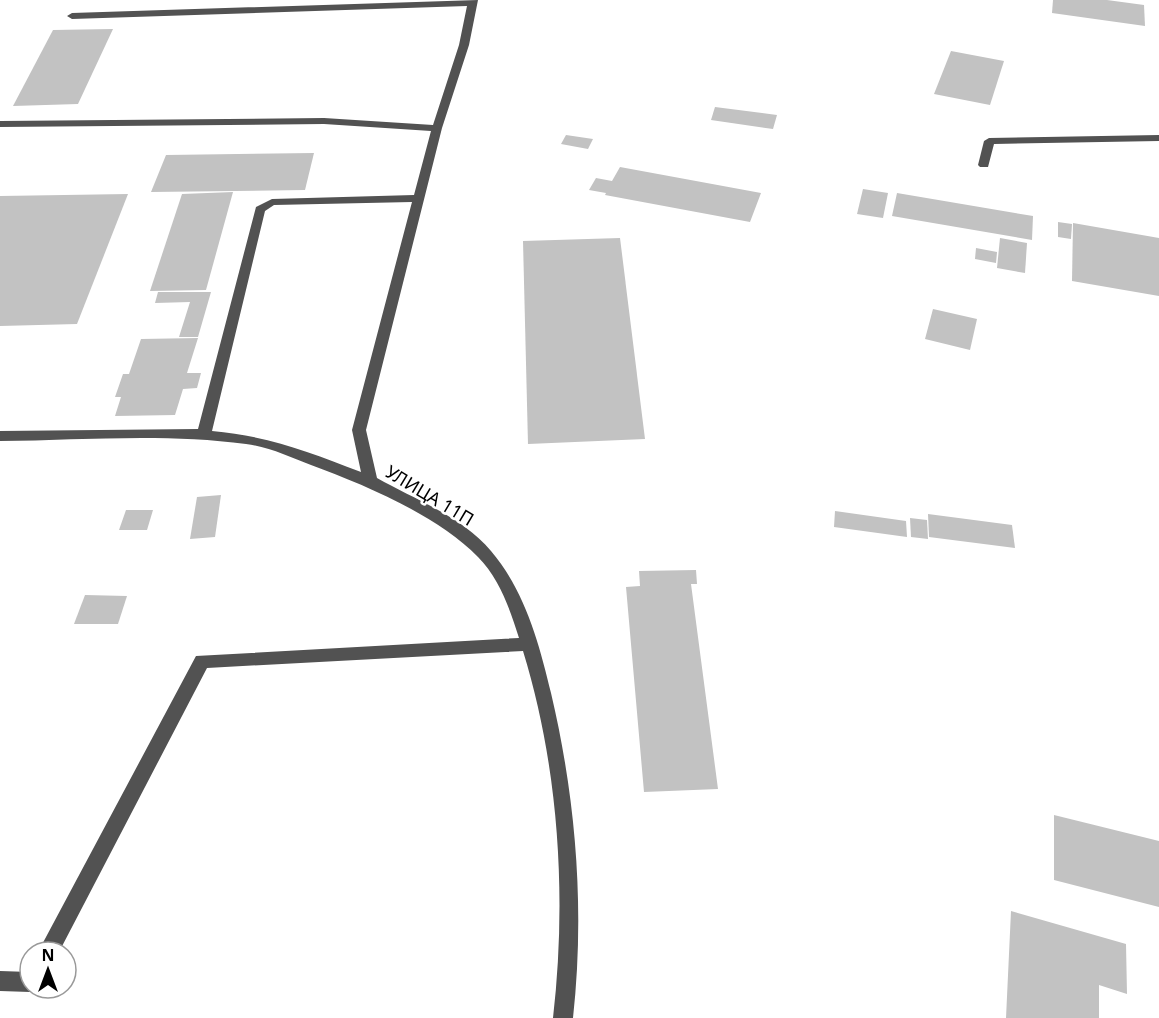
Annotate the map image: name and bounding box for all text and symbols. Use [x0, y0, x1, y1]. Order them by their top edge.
street label: УЛИЦА 11П [381, 459, 479, 531]
north arrow [18, 940, 78, 1000]
text: N [41, 944, 55, 966]

